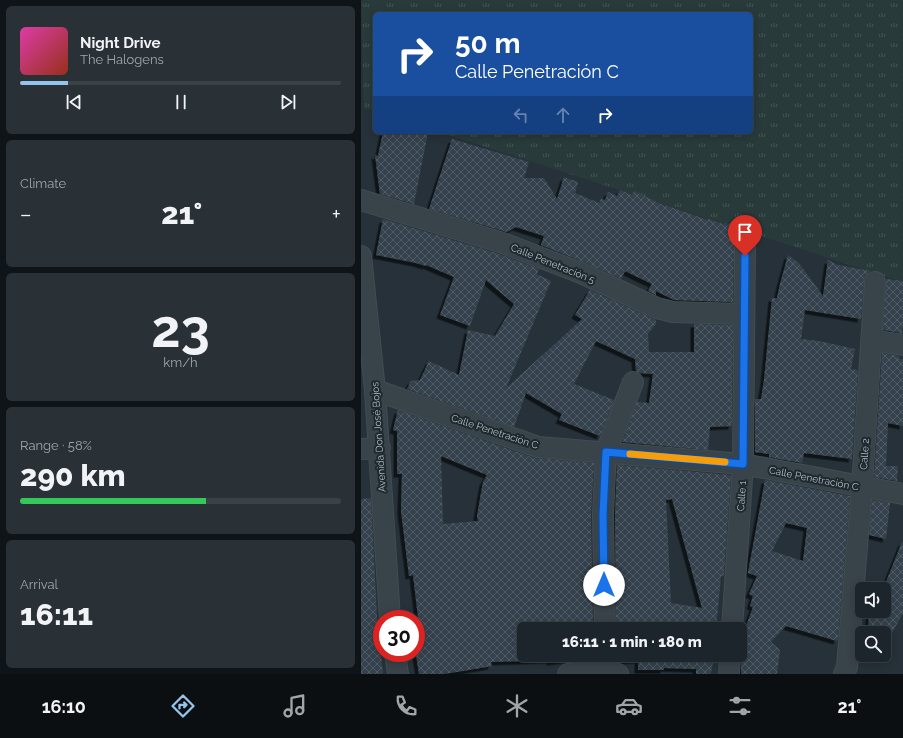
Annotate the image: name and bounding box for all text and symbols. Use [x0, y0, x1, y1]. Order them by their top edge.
text: 50 m [455, 27, 521, 60]
icon: right [389, 28, 441, 80]
text: Night Drive [80, 34, 160, 52]
text: The Halogens [80, 52, 164, 67]
text: Calle Penetración C [455, 61, 619, 82]
icon: previous [63, 91, 85, 113]
icon: pause [170, 91, 192, 113]
icon: next [277, 91, 299, 113]
icon: left [510, 104, 532, 126]
icon: ahead [552, 104, 574, 126]
icon: right [594, 104, 616, 126]
text: Climate [20, 176, 66, 191]
text: 21° [161, 196, 202, 231]
text: − [20, 201, 32, 227]
text: + [332, 201, 341, 227]
pin [728, 215, 762, 256]
icon: arrive [734, 221, 756, 243]
street label: Calle Penetración 5 [509, 242, 597, 286]
text: 23 [151, 298, 210, 359]
text: km/h [163, 355, 198, 370]
street label: Avenida Don José Bojos [369, 381, 388, 492]
street label: Calle Penetración C [450, 412, 540, 451]
text: Range · 58% [20, 438, 92, 453]
street label: Calle 2 [858, 438, 871, 470]
text: 290 km [20, 458, 126, 493]
street label: Calle Penetración C [768, 464, 860, 493]
street label: Calle 1 [735, 480, 748, 512]
position arrow [583, 564, 625, 606]
text: Arrival [20, 577, 58, 592]
map controls [855, 582, 891, 662]
button: sound [855, 582, 891, 618]
text: 16:11 [20, 597, 93, 632]
speed limit sign: 30 [373, 610, 425, 662]
button: search [855, 626, 891, 662]
text: 16:11 · 1 min · 180 m [562, 633, 702, 651]
icon: directions [169, 692, 197, 720]
icon: music [281, 692, 309, 720]
icon: phone [392, 692, 420, 720]
icon: climate [503, 692, 531, 720]
icon: car [615, 692, 643, 720]
icon: filters [726, 692, 754, 720]
text: 16:10 [42, 696, 86, 717]
text: 21° [838, 696, 861, 717]

